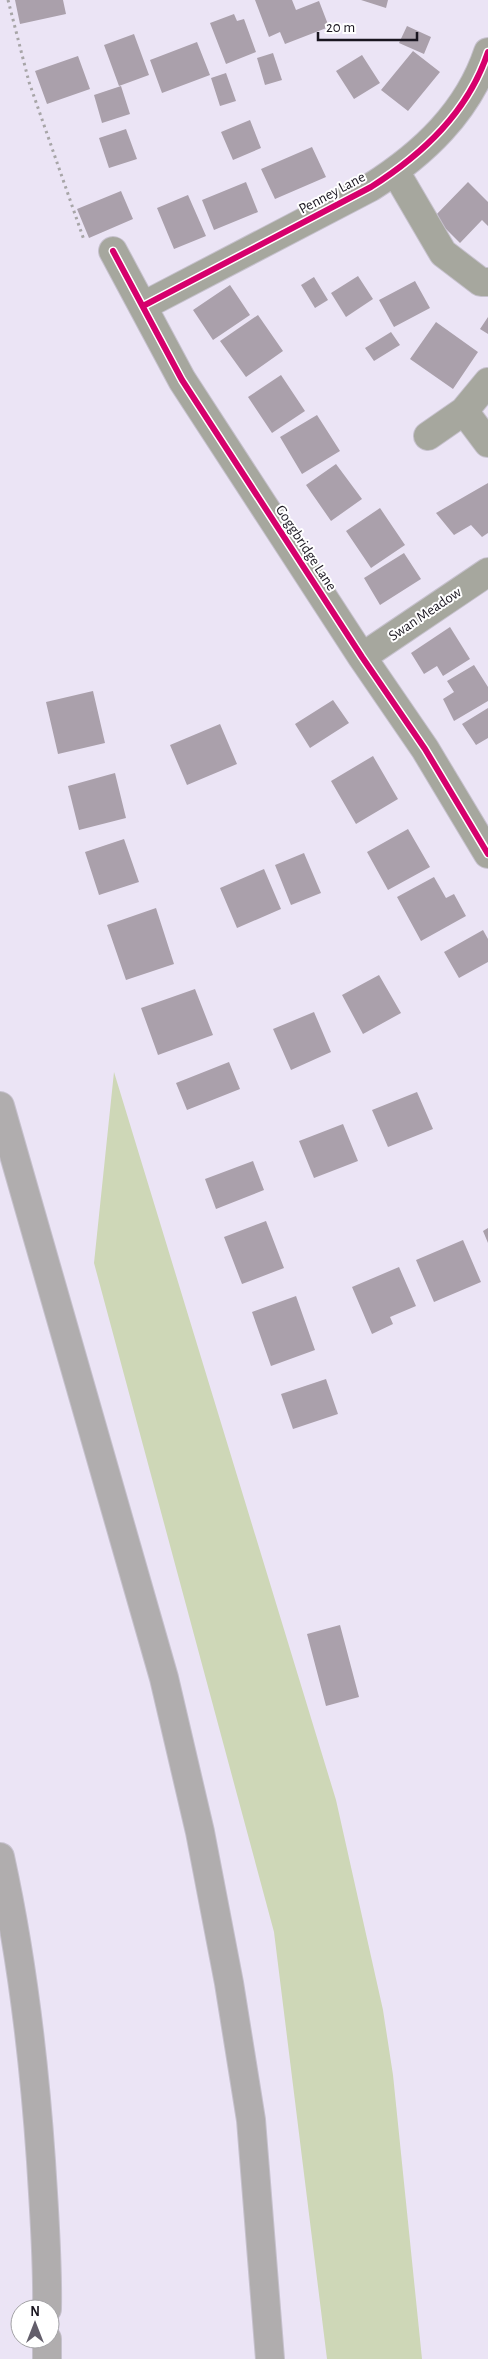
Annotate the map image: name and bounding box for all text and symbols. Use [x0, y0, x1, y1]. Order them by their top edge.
scale bar [318, 10, 417, 42]
text: 20 m [326, 20, 355, 35]
street label: Penney Lane [296, 169, 368, 217]
street label: Goggbridge Lane [273, 502, 339, 594]
street label: Swan Meadow [386, 584, 464, 644]
north arrow [10, 2299, 60, 2349]
text: N [30, 2305, 40, 2319]

